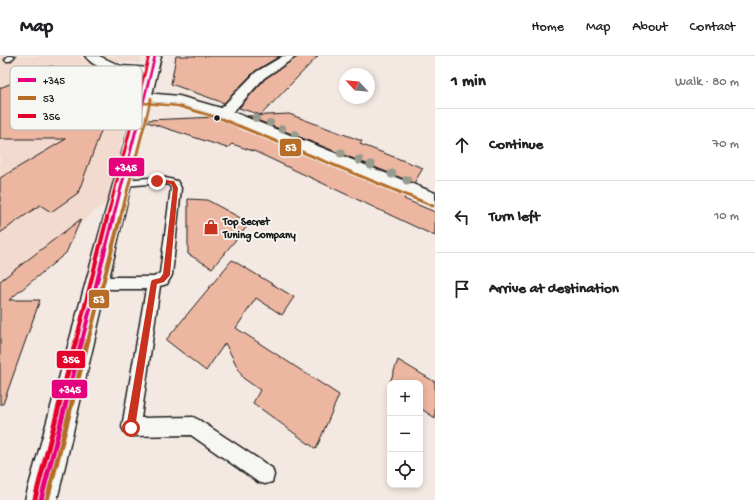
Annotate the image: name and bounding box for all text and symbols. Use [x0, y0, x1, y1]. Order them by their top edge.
text: Map [20, 16, 53, 39]
text: Home [532, 19, 564, 36]
text: Map [586, 19, 610, 36]
text: About [632, 19, 668, 36]
text: Contact [690, 19, 735, 36]
legend [10, 66, 142, 130]
north arrow [339, 68, 375, 104]
text: 1 min [451, 72, 486, 92]
text: Walk · 80 m [675, 75, 739, 90]
text: +345 [43, 76, 65, 88]
text: 53 [43, 94, 55, 106]
text: 356 [42, 112, 60, 124]
unlabelled marker [212, 113, 222, 123]
icon: ahead [451, 134, 473, 156]
text: Continue [489, 136, 543, 154]
text: 70 m [713, 137, 739, 152]
line badge: 53 [279, 138, 302, 157]
text: 53 [285, 143, 297, 155]
line badge: +345 [108, 157, 145, 177]
text: +345 [114, 163, 137, 175]
route end [148, 172, 166, 190]
icon: left [451, 206, 473, 228]
text: Turn left [489, 208, 540, 226]
text: 10 m [714, 209, 739, 224]
place label: Top Secret Tuning Company [222, 216, 296, 243]
shop icon: Top Secret Tuning Company [202, 218, 220, 236]
icon: arrive [451, 278, 473, 300]
text: Arrive at destination [489, 280, 619, 298]
line badge: 53 [88, 289, 110, 309]
text: 53 [93, 295, 105, 307]
line badge: 356 [56, 350, 86, 369]
text: 356 [61, 355, 80, 367]
line badge: +345 [51, 379, 88, 399]
map controls [387, 380, 423, 488]
button: + [387, 380, 423, 416]
text: +345 [58, 385, 81, 397]
button: − [387, 416, 423, 452]
route start [122, 419, 140, 437]
button: locate [387, 452, 423, 488]

